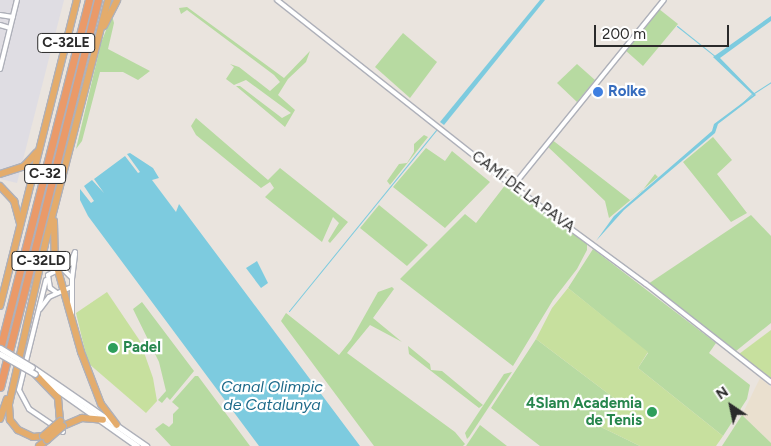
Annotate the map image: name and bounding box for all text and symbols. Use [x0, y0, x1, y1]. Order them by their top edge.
scale bar [596, 15, 731, 47]
text: 200 m [602, 25, 646, 43]
road number: C-32LE [36, 32, 96, 54]
place label: Rolke [608, 83, 646, 101]
marker: Rolke [592, 86, 604, 98]
street label: CAMÍ DE LA PAVA [468, 147, 578, 237]
road number: C-32 [24, 162, 66, 185]
road number: C-32LD [11, 250, 71, 272]
place label: Padel [123, 339, 161, 357]
marker: Padel [107, 342, 119, 354]
water label: Canal Olimpic de Catalunya [221, 377, 323, 415]
north arrow [706, 381, 756, 431]
text: N [713, 383, 732, 403]
place label: 4Slam Academia de Tenis [526, 394, 642, 429]
marker: 4Slam Academia de Tenis [646, 406, 658, 418]

